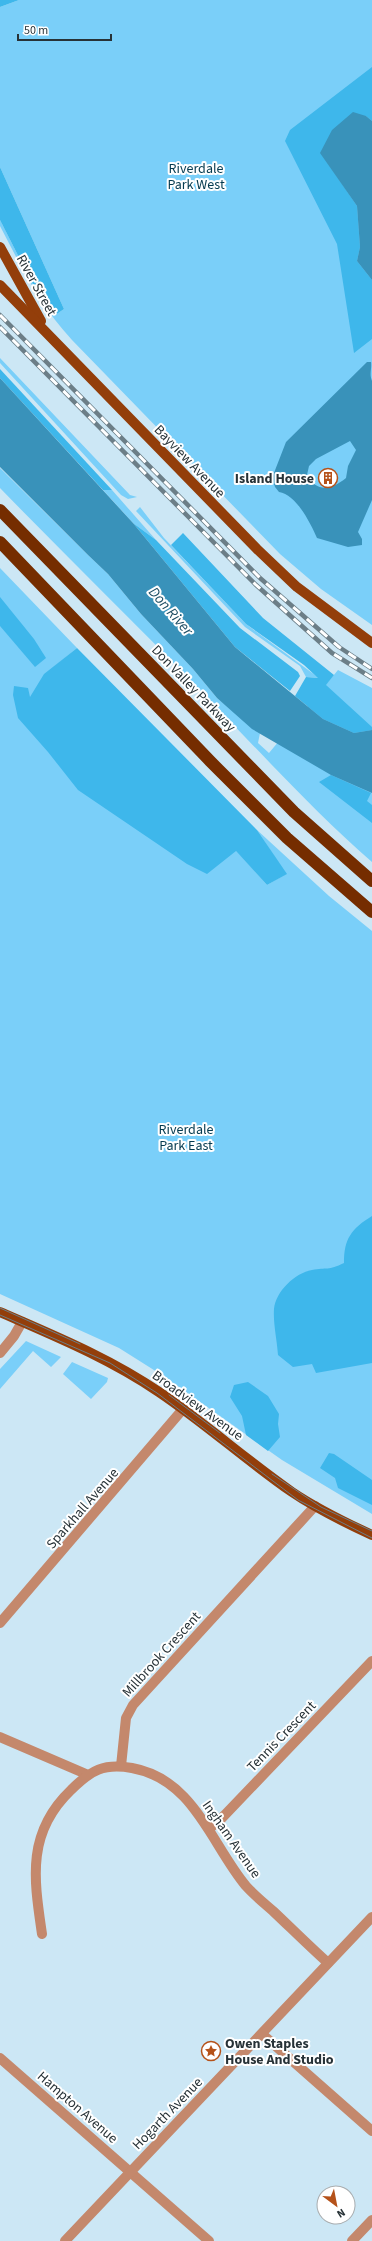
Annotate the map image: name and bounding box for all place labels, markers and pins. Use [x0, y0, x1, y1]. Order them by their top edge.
building icon: Island House [317, 467, 339, 489]
place label: Island House [235, 469, 314, 489]
place label: Owen Staples House And Studio [225, 2034, 334, 2070]
place icon: Owen Staples House And Studio [200, 2040, 222, 2062]

